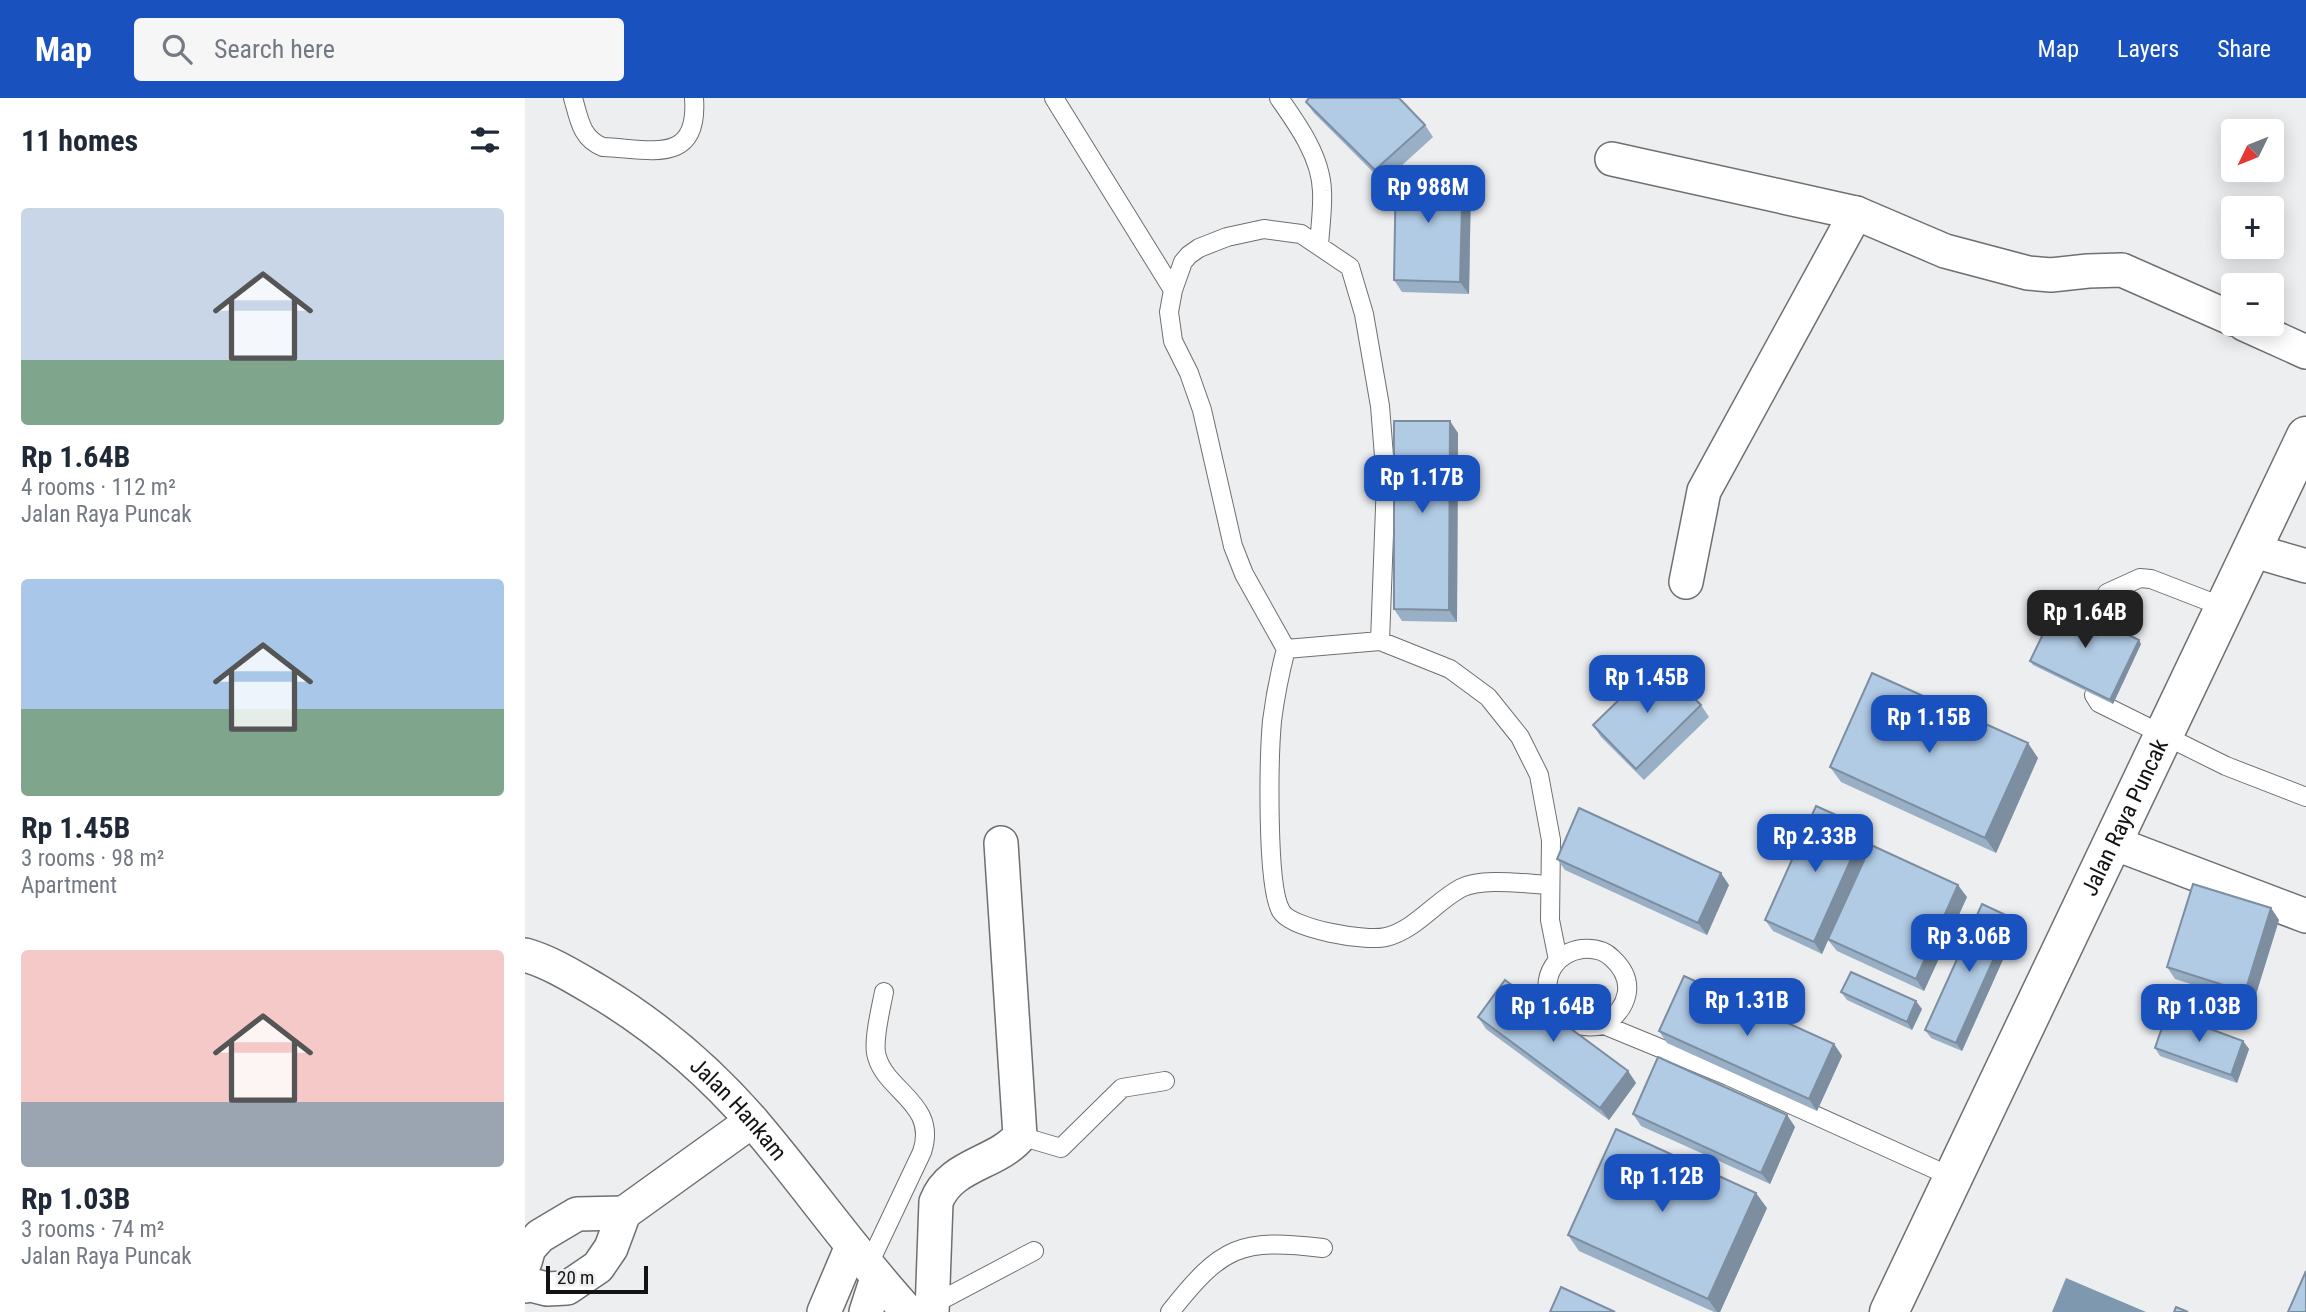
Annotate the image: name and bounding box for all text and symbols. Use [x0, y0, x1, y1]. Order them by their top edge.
search box [134, 18, 624, 81]
text: Map [35, 30, 92, 69]
icon: search [158, 30, 196, 68]
text: Search here [214, 34, 335, 64]
text: Map [2038, 35, 2079, 63]
text: Layers [2117, 35, 2179, 63]
text: Share [2217, 35, 2271, 63]
north arrow [2221, 119, 2284, 182]
map controls [2221, 119, 2284, 336]
icon: filters [466, 121, 504, 159]
text: 11 homes [21, 123, 138, 158]
pin: Rp 988M [1363, 166, 1493, 225]
text: Rp 988M [1387, 174, 1469, 201]
button: + [2221, 196, 2284, 259]
icon: home [200, 253, 326, 379]
button: − [2221, 273, 2284, 336]
text: Rp 1.64B [21, 439, 130, 474]
pin: Rp 1.17B [1350, 456, 1494, 515]
text: Rp 1.17B [1380, 464, 1464, 491]
text: 4 rooms · 112 m² [21, 474, 176, 501]
text: Jalan Raya Puncak [21, 501, 192, 528]
pin: Rp 1.64B [2013, 590, 2157, 650]
text: Rp 1.64B [2043, 599, 2127, 626]
icon: home [200, 624, 326, 750]
pin: Rp 1.45B [1575, 656, 1719, 715]
text: Rp 1.45B [1605, 664, 1689, 691]
pin: Rp 1.15B [1857, 696, 2001, 755]
text: Rp 1.15B [1887, 704, 1971, 731]
street label: Jalan Raya Puncak [2076, 734, 2174, 900]
text: Rp 1.45B [21, 810, 130, 845]
pin: Rp 2.33B [1743, 814, 1887, 874]
text: Rp 2.33B [1773, 823, 1857, 850]
text: 3 rooms · 98 m² [21, 845, 164, 872]
text: Apartment [21, 872, 117, 899]
pin: Rp 3.06B [1897, 914, 2041, 974]
text: Rp 3.06B [1927, 923, 2011, 950]
pin: Rp 1.31B [1675, 978, 1819, 1038]
pin: Rp 1.64B [1481, 984, 1625, 1044]
pin: Rp 1.03B [2127, 984, 2271, 1044]
text: Rp 1.31B [1705, 987, 1789, 1014]
text: Rp 1.64B [1511, 993, 1595, 1020]
text: Rp 1.03B [2157, 993, 2241, 1020]
icon: home [200, 995, 326, 1121]
street label: Jalan Hankam [684, 1052, 792, 1166]
pin: Rp 1.12B [1590, 1154, 1734, 1214]
text: Rp 1.12B [1620, 1163, 1704, 1190]
text: Rp 1.03B [21, 1181, 130, 1216]
text: 3 rooms · 74 m² [21, 1216, 164, 1243]
text: Jalan Raya Puncak [21, 1243, 192, 1270]
scale bar [546, 1263, 647, 1295]
text: 20 m [557, 1266, 594, 1289]

